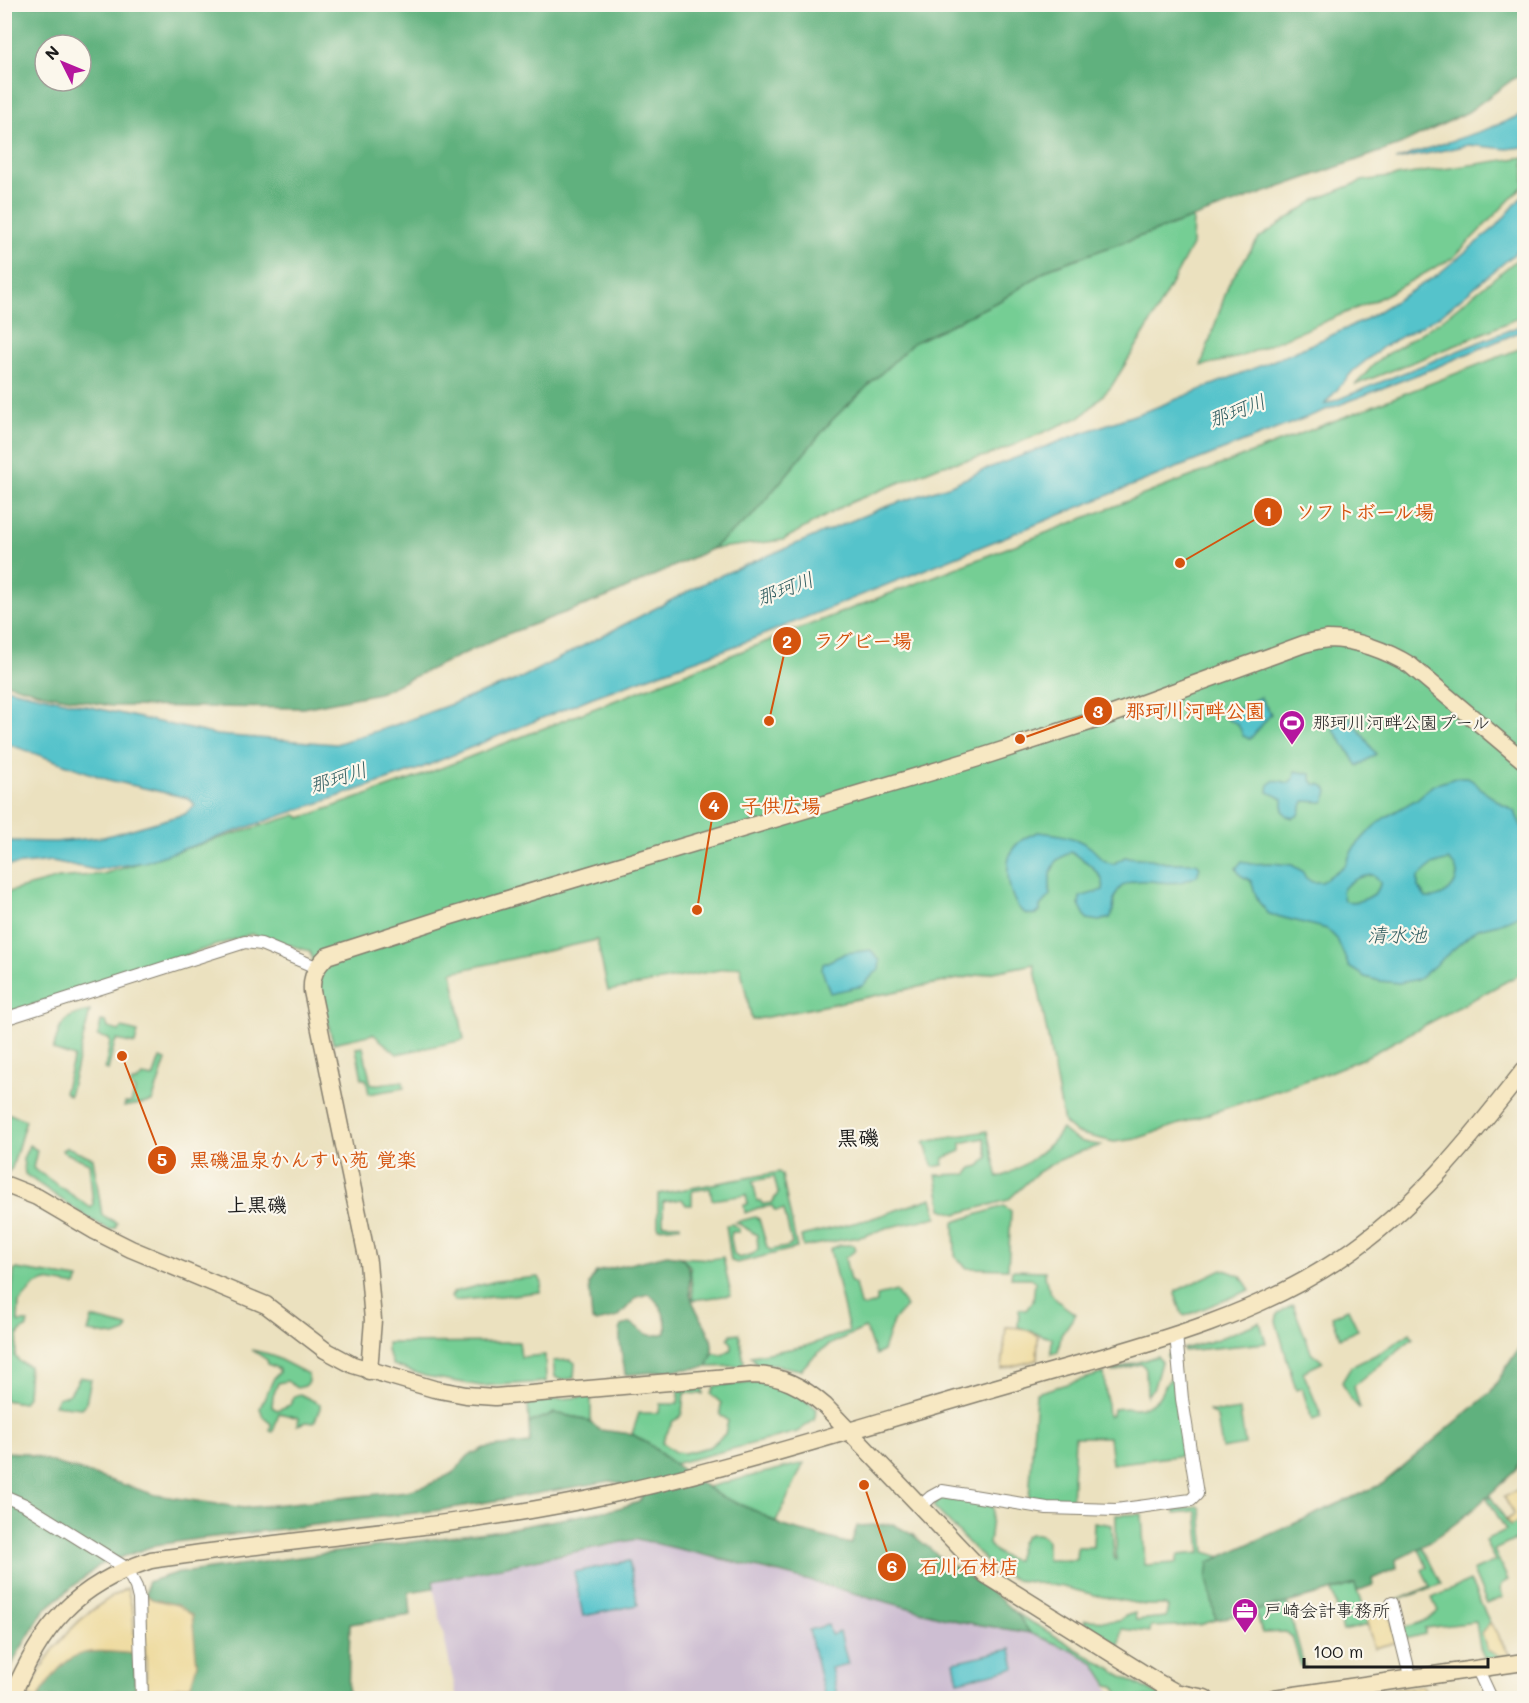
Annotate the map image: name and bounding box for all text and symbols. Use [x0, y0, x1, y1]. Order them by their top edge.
north arrow [33, 33, 93, 93]
text: N [40, 41, 63, 64]
water label: 那珂川 [1204, 387, 1269, 433]
callout: ソフトボール場 [1253, 493, 1447, 531]
text: ソフトボール場 [1295, 498, 1435, 524]
text: 1 [1264, 500, 1272, 524]
water label: 那珂川 [752, 565, 817, 611]
callout: ラグビー場 [772, 622, 925, 660]
text: ラグビー場 [814, 627, 912, 653]
text: 2 [782, 629, 792, 653]
callout: 那珂川河畔公園 [1083, 692, 1277, 730]
text: 那珂川河畔公園 [1125, 697, 1265, 723]
text: 3 [1093, 699, 1104, 723]
sports icon: 那珂川河畔公園プール [1277, 708, 1307, 746]
place label: 那珂川河畔公園プール [1312, 710, 1490, 734]
water label: 那珂川 [305, 755, 370, 799]
callout: 子供広場 [699, 787, 833, 825]
text: 子供広場 [741, 792, 821, 818]
text: 4 [708, 793, 720, 817]
water label: 清水池 [1367, 921, 1428, 947]
district label: 黒磯 [837, 1123, 879, 1150]
callout: 黒磯温泉かんすい苑 覚楽 [147, 1141, 428, 1179]
text: 黒磯温泉かんすい苑 覚楽 [190, 1146, 416, 1172]
text: 5 [157, 1147, 167, 1171]
district label: 上黒磯 [227, 1191, 287, 1217]
callout: 石川石材店 [877, 1548, 1031, 1586]
text: 石川石材店 [919, 1553, 1019, 1579]
text: 6 [887, 1554, 898, 1578]
office icon: 戸崎会計事務所 [1230, 1596, 1260, 1634]
place label: 戸崎会計事務所 [1264, 1598, 1390, 1622]
scale bar [1304, 1631, 1488, 1669]
text: 100 m [1313, 1639, 1363, 1663]

